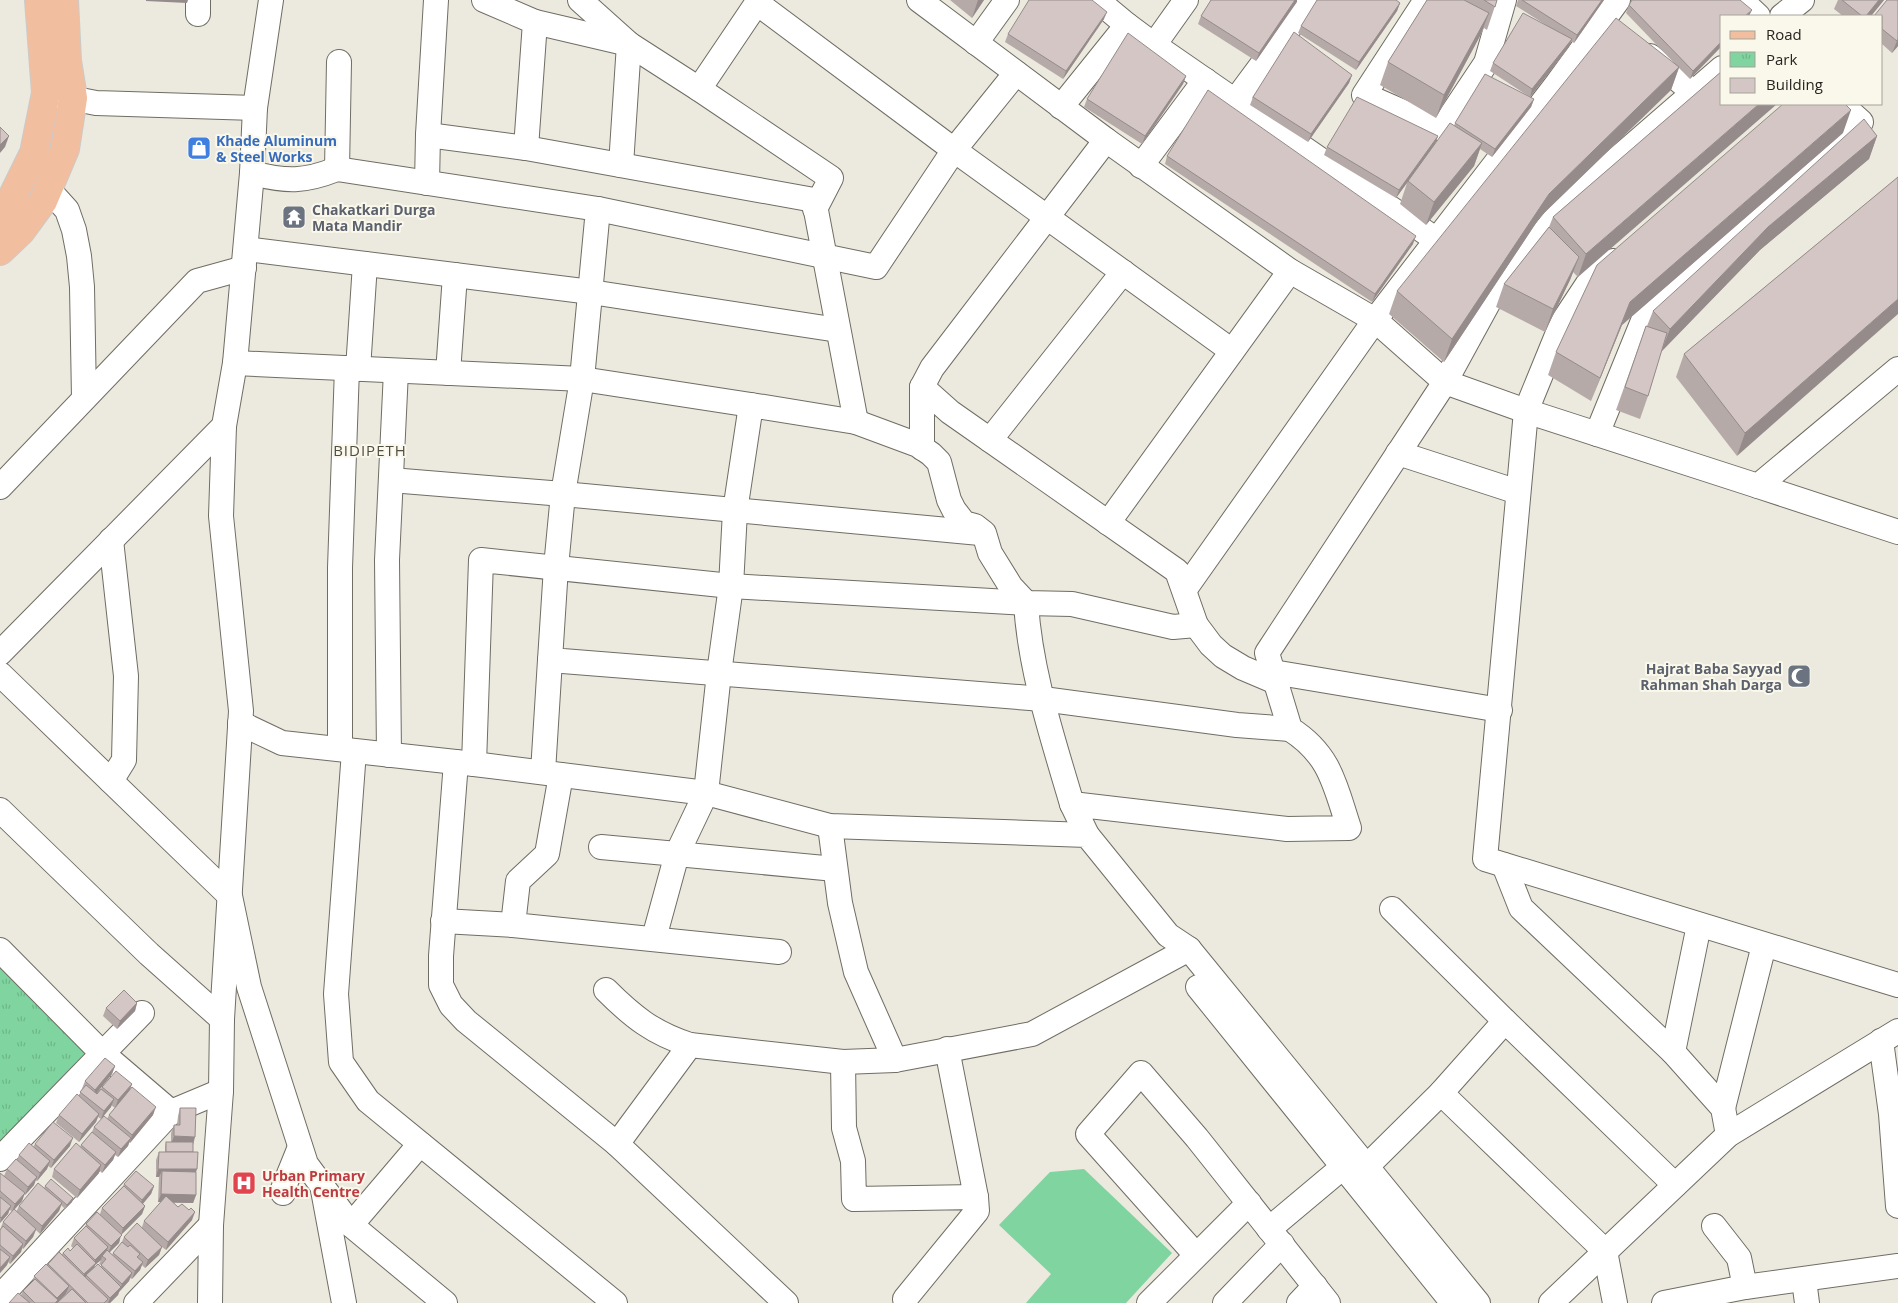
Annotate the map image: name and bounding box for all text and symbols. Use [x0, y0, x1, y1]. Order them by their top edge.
legend [1720, 15, 1883, 105]
text: Road [1766, 24, 1802, 44]
text: Park [1766, 49, 1797, 69]
text: Building [1766, 74, 1823, 94]
place label: Khade Aluminum & Steel Works [216, 131, 337, 166]
shop icon: Khade Aluminum & Steel Works [186, 135, 212, 161]
place label: Chakatkari Durga Mata Mandir [312, 200, 435, 235]
temple icon: Chakatkari Durga Mata Mandir [281, 204, 307, 230]
district label: BIDIPETH [333, 440, 407, 460]
place label: Hajrat Baba Sayyad Rahman Shah Darga [1640, 659, 1782, 694]
mosque icon: Hajrat Baba Sayyad Rahman Shah Darga [1786, 663, 1812, 689]
place label: Urban Primary Health Centre [262, 1166, 365, 1201]
hospital icon: Urban Primary Health Centre [231, 1170, 257, 1196]

